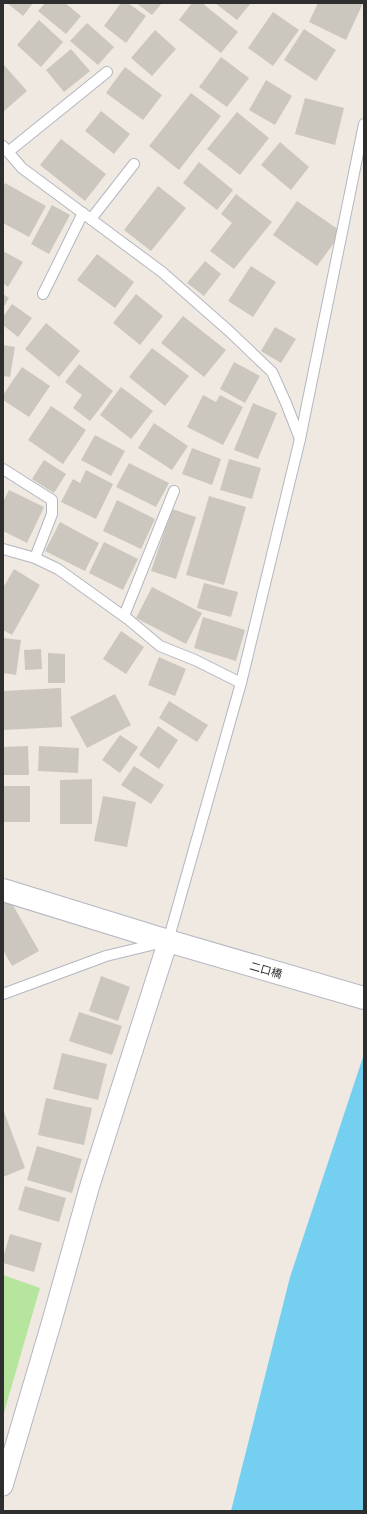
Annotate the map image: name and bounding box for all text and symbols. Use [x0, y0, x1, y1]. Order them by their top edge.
street label: 二口橋 [248, 959, 284, 981]

